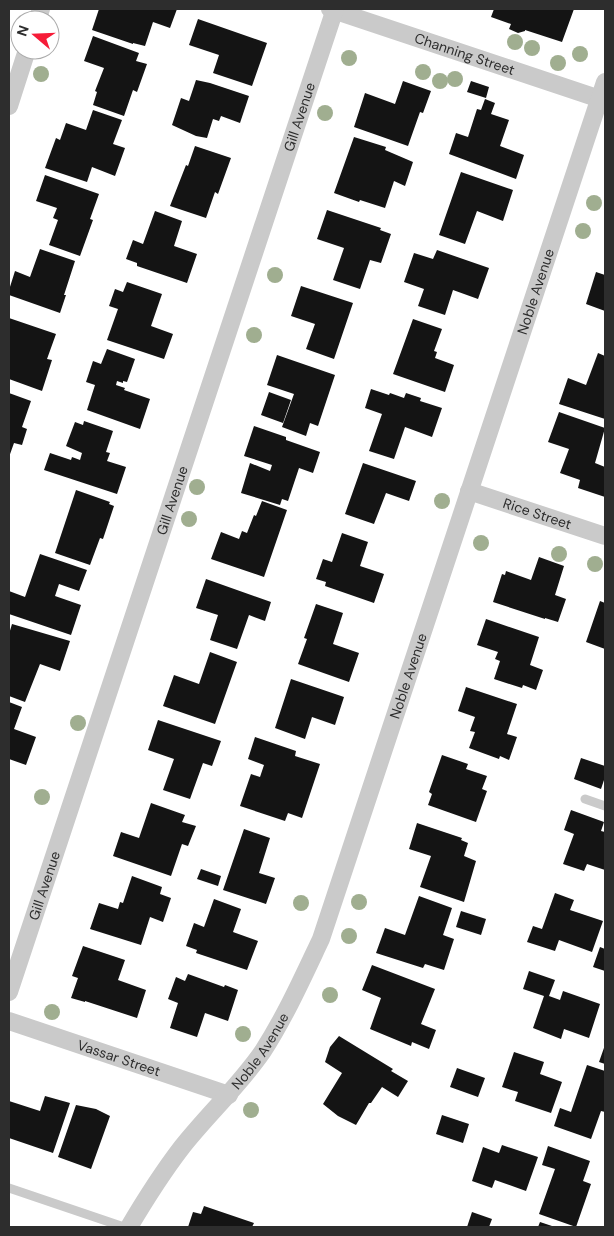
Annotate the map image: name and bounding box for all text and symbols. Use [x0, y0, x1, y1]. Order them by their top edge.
north arrow [10, 10, 60, 60]
text: N [13, 23, 33, 39]
street label: Channing Street [412, 29, 517, 79]
street label: Gill Avenue [279, 80, 319, 154]
street label: Noble Avenue [513, 246, 558, 337]
street label: Gill Avenue [152, 463, 192, 537]
street label: Rice Street [501, 494, 574, 533]
street label: Noble Avenue [386, 631, 431, 721]
street label: Gill Avenue [24, 849, 64, 923]
street label: Noble Avenue [228, 1010, 292, 1093]
street label: Vassar Street [75, 1036, 163, 1080]

